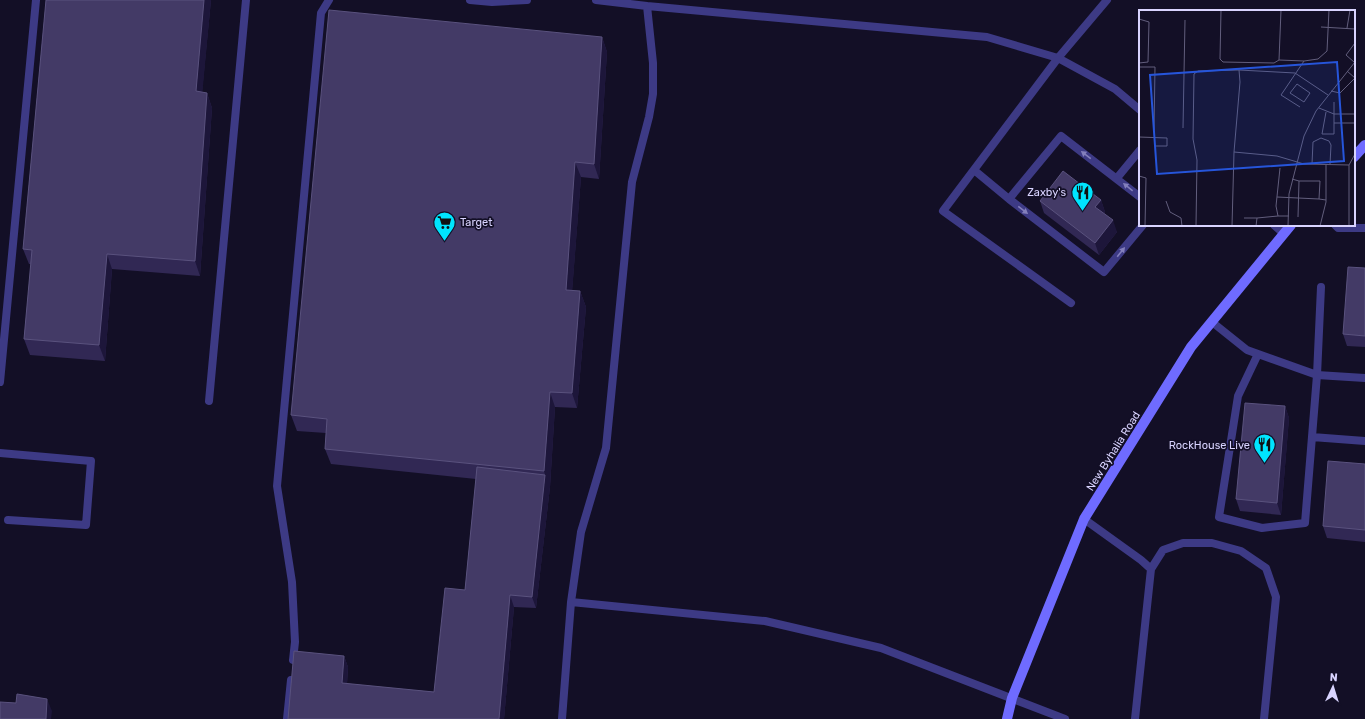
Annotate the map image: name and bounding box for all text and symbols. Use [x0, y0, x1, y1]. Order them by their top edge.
inset map [1139, 10, 1355, 226]
one-way arrow [1080, 151, 1091, 159]
restaurant icon: Zaxby's [1069, 179, 1095, 212]
one-way arrow [1123, 183, 1134, 192]
place label: Zaxby's [1027, 186, 1066, 199]
one-way arrow [1017, 205, 1028, 214]
supermarket icon: Target [432, 209, 458, 242]
place label: Target [460, 216, 493, 229]
one-way arrow [1117, 246, 1126, 257]
street label: New Byhalia Road [1084, 409, 1143, 493]
restaurant icon: RockHouse Live [1252, 432, 1278, 465]
place label: RockHouse Live [1169, 439, 1250, 452]
north arrow [1313, 667, 1353, 707]
text: N [1329, 671, 1338, 684]

